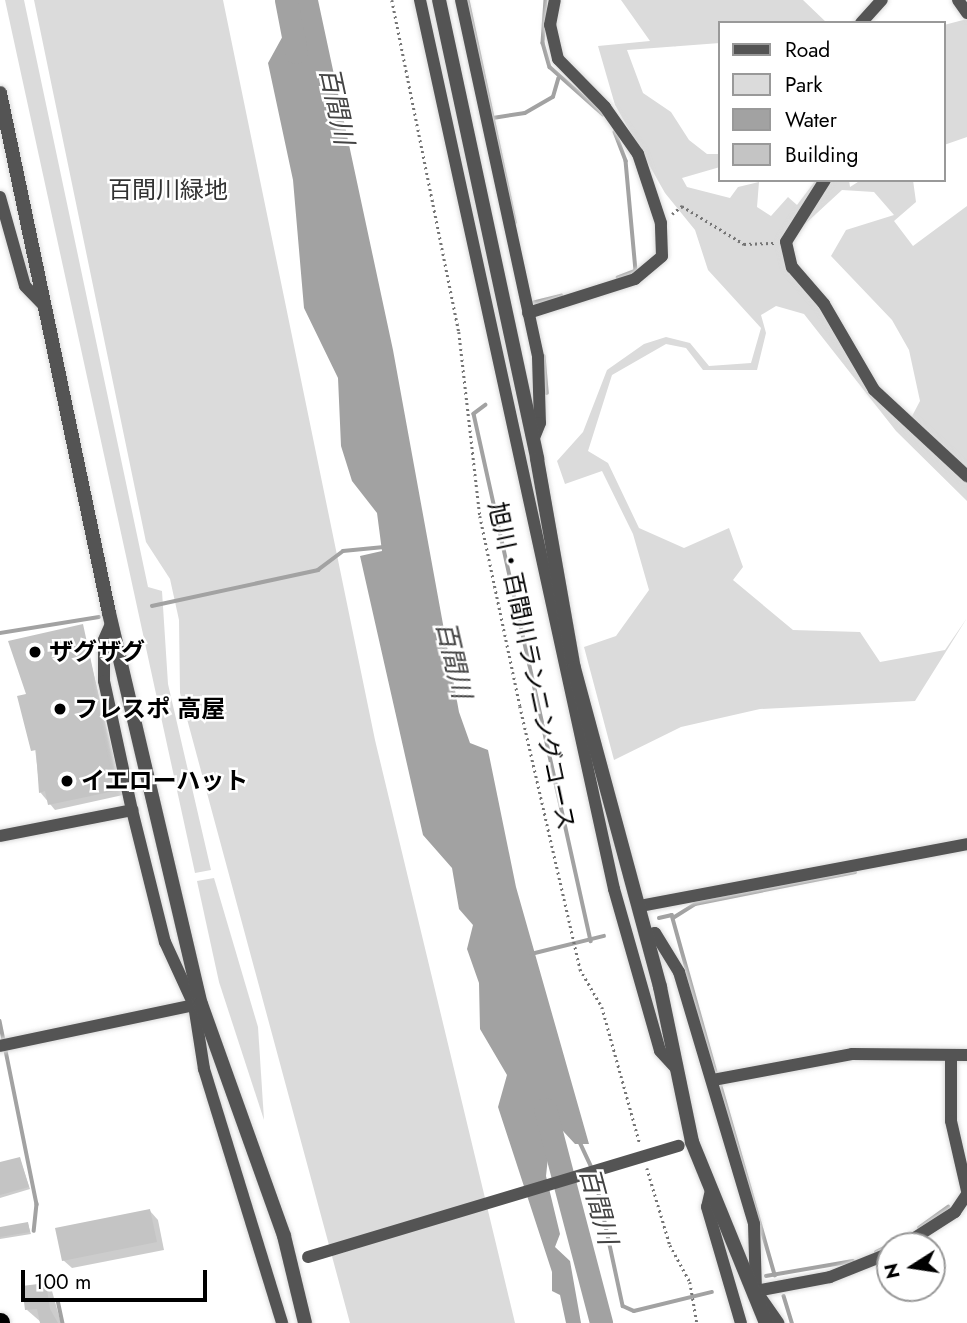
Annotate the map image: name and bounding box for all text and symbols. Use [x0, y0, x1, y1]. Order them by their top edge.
legend [718, 21, 946, 182]
text: Road [785, 35, 830, 65]
water label: 百間川 [313, 65, 359, 147]
text: Park [785, 70, 822, 100]
text: Water [785, 105, 837, 135]
text: Building [785, 140, 858, 170]
park label: 百間川緑地 [108, 176, 228, 204]
street label: 旭川・百間川ランニングコース [483, 499, 581, 833]
water label: 百間川 [429, 618, 477, 702]
place label: ザグザグ [49, 638, 145, 666]
marker: ザグザグ [27, 644, 43, 660]
place label: フレスポ 高屋 [74, 695, 225, 723]
marker: フレスポ 高屋 [52, 701, 68, 717]
place label: イエローハット [81, 767, 249, 795]
marker: イエローハット [59, 773, 75, 789]
water label: 百間川 [573, 1164, 623, 1248]
north arrow [876, 1232, 946, 1302]
scale bar [24, 1256, 210, 1300]
text: N [877, 1261, 907, 1281]
text: 100 m [34, 1267, 91, 1297]

